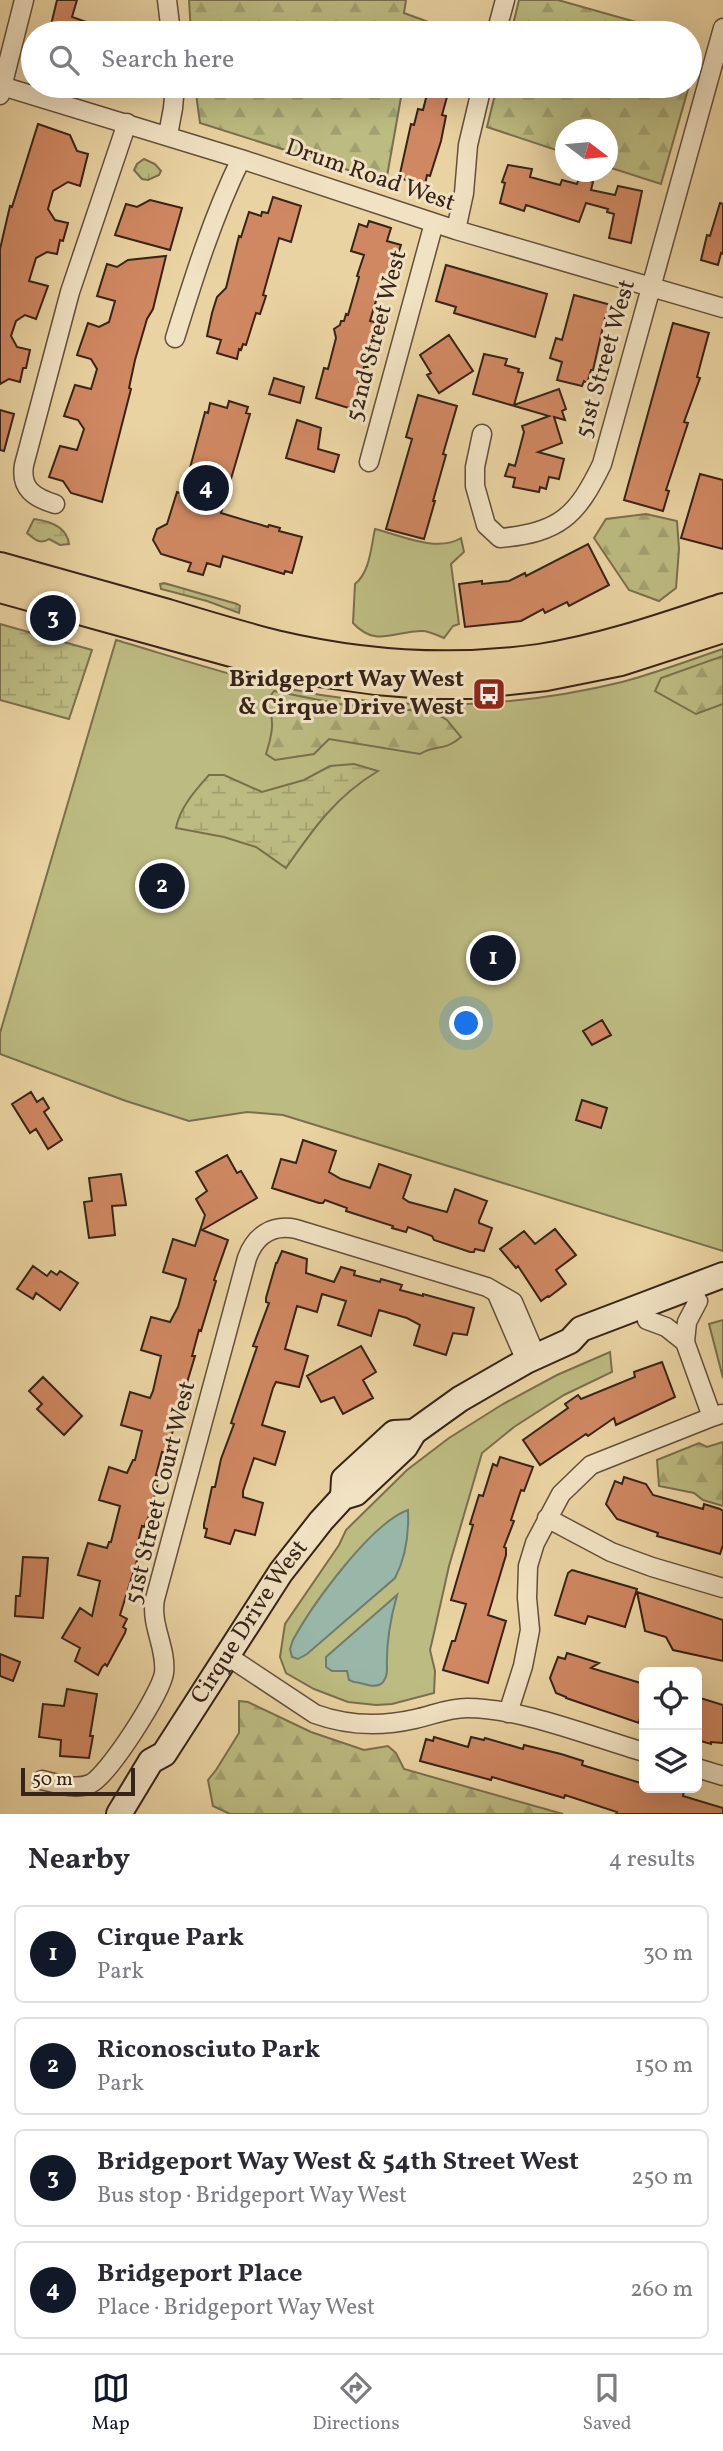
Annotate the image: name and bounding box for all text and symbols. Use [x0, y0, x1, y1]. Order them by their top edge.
search box [21, 21, 702, 98]
icon: search [45, 41, 83, 79]
text: Search here [101, 42, 234, 78]
north arrow [555, 119, 618, 182]
street label: Drum Road West [280, 131, 460, 221]
street label: 52nd Street West [338, 246, 416, 426]
street label: 51st Street West [567, 276, 645, 442]
pin: 4 [183, 462, 229, 514]
pin: 3 [30, 592, 76, 644]
place label: Bridgeport Way West & Cirque Drive West [229, 663, 464, 725]
bus stop icon: Bridgeport Way West & Cirque Drive West [470, 675, 508, 713]
pin: 2 [139, 860, 185, 912]
pin: 1 [470, 932, 516, 984]
your location [449, 1006, 483, 1040]
street label: 51st Street Court West [117, 1378, 205, 1608]
street label: Cirque Drive West [183, 1533, 317, 1711]
map controls [639, 1667, 702, 1793]
button: locate [639, 1667, 702, 1730]
button: layers [639, 1730, 702, 1793]
scale bar [21, 1765, 135, 1797]
text: 50 m [32, 1767, 73, 1793]
text: Nearby [28, 1839, 130, 1881]
text: 4 results [609, 1844, 695, 1876]
text: Cirque Park [97, 1920, 244, 1956]
text: 1 [48, 1938, 58, 1970]
text: 30 m [643, 1938, 693, 1970]
text: Park [97, 1956, 144, 1988]
text: Riconosciuto Park [97, 2032, 320, 2068]
text: 2 [47, 2050, 59, 2082]
text: 150 m [635, 2050, 693, 2082]
text: Park [97, 2068, 144, 2100]
text: Bridgeport Way West & 54th Street West [97, 2144, 579, 2180]
text: 3 [47, 2162, 59, 2194]
text: 250 m [631, 2162, 693, 2194]
text: Bus stop · Bridgeport Way West [97, 2180, 407, 2212]
text: Bridgeport Place [97, 2256, 302, 2292]
text: 4 [46, 2274, 60, 2306]
text: 260 m [630, 2274, 693, 2306]
text: Place · Bridgeport Way West [97, 2292, 375, 2324]
tab: Map [91, 2369, 130, 2437]
tab: Directions [313, 2369, 400, 2437]
tab: Saved [583, 2369, 631, 2437]

